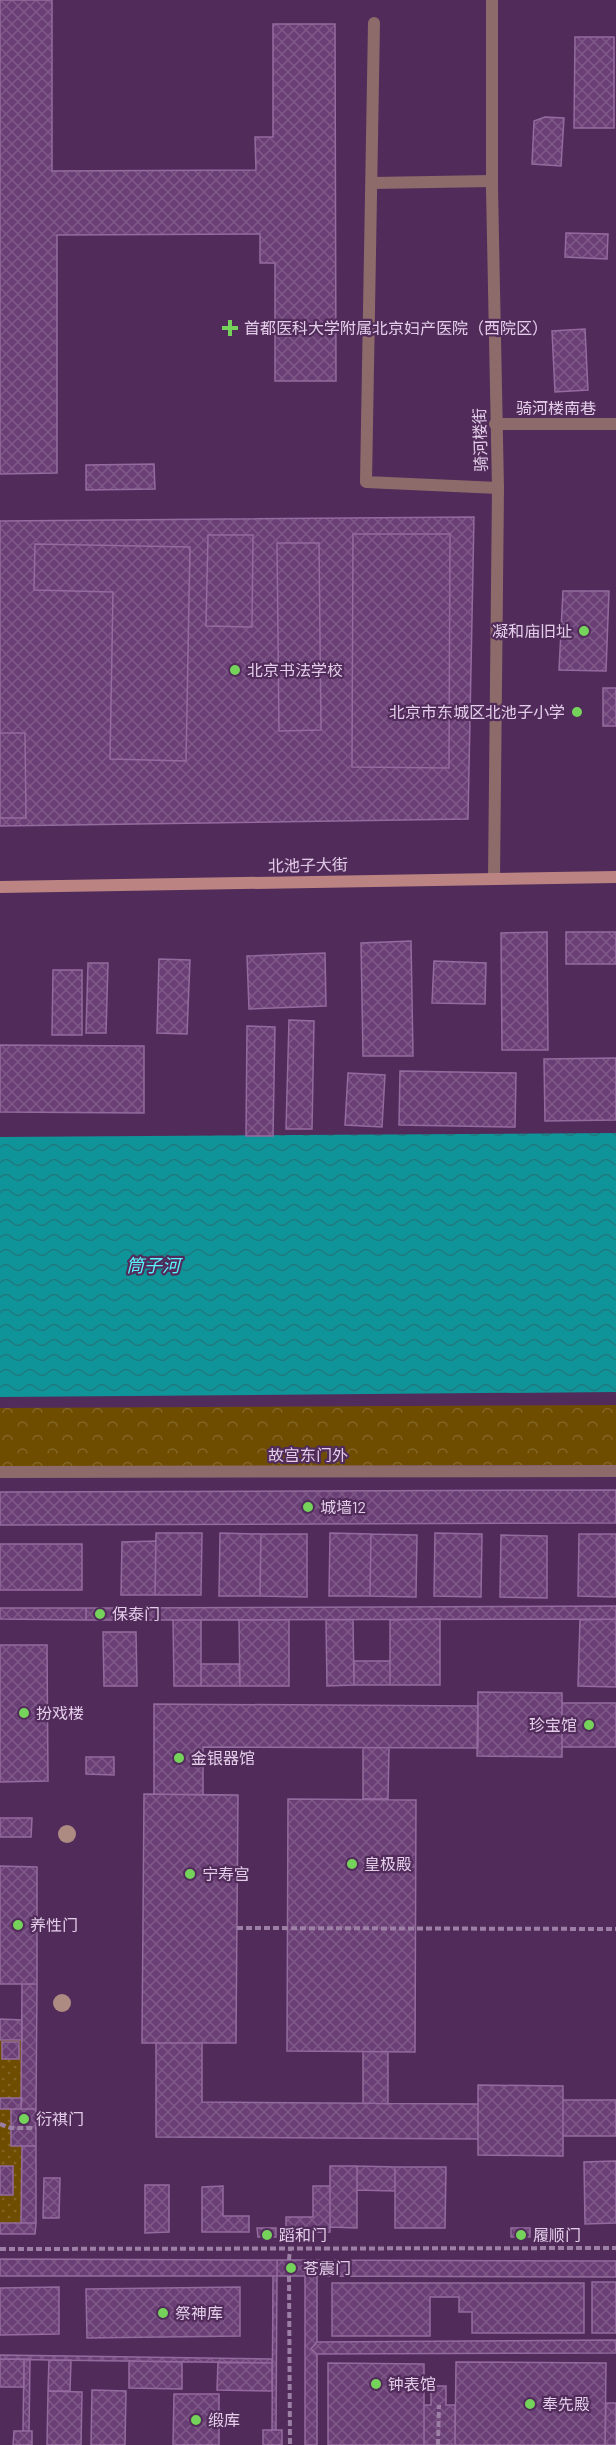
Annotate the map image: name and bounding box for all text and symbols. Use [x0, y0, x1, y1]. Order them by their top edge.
place label: 首都医科大学附属北京妇产医院（西院区） [244, 318, 548, 337]
marker: 首都医科大学附属北京妇产医院（西院区） [221, 319, 239, 337]
street label: 骑河楼南巷 [516, 398, 596, 417]
street label: 骑河楼街 [469, 408, 490, 472]
place label: 凝和庙旧址 [492, 621, 572, 640]
marker: 凝和庙旧址 [577, 624, 591, 638]
place label: 北京书法学校 [247, 660, 343, 679]
marker: 北京书法学校 [228, 663, 242, 677]
place label: 北京市东城区北池子小学 [389, 702, 565, 721]
marker: 北京市东城区北池子小学 [570, 705, 584, 719]
street label: 北池子大街 [268, 854, 348, 875]
water label: 筒子河 [126, 1254, 183, 1276]
street label: 故宫东门外 [268, 1445, 348, 1464]
place label: 城墙12 [320, 1497, 366, 1516]
marker: 城墙12 [301, 1500, 315, 1514]
place label: 保泰门 [112, 1604, 160, 1623]
marker: 保泰门 [93, 1607, 107, 1621]
place label: 扮戏楼 [36, 1703, 84, 1722]
marker: 扮戏楼 [17, 1706, 31, 1720]
place label: 珍宝馆 [529, 1715, 577, 1734]
marker: 珍宝馆 [582, 1718, 596, 1732]
place label: 金银器馆 [191, 1748, 255, 1767]
marker: 金银器馆 [172, 1751, 186, 1765]
place label: 皇极殿 [364, 1854, 412, 1873]
marker: 皇极殿 [345, 1857, 359, 1871]
place label: 宁寿宫 [202, 1864, 250, 1883]
marker: 宁寿宫 [183, 1867, 197, 1881]
place label: 养性门 [30, 1915, 78, 1934]
marker: 养性门 [11, 1918, 25, 1932]
place label: 衍祺门 [36, 2109, 84, 2128]
marker: 衍祺门 [17, 2112, 31, 2126]
place label: 蹈和门 [279, 2225, 327, 2244]
place label: 履顺门 [533, 2225, 581, 2244]
marker: 蹈和门 [260, 2228, 274, 2242]
marker: 履顺门 [514, 2228, 528, 2242]
place label: 苍震门 [303, 2258, 351, 2277]
marker: 苍震门 [284, 2261, 298, 2275]
place label: 祭神库 [175, 2303, 223, 2322]
marker: 祭神库 [156, 2306, 170, 2320]
place label: 钟表馆 [388, 2374, 436, 2393]
marker: 钟表馆 [369, 2377, 383, 2391]
place label: 奉先殿 [542, 2394, 590, 2413]
marker: 奉先殿 [523, 2397, 537, 2411]
place label: 缎库 [208, 2410, 240, 2429]
marker: 缎库 [189, 2413, 203, 2427]

